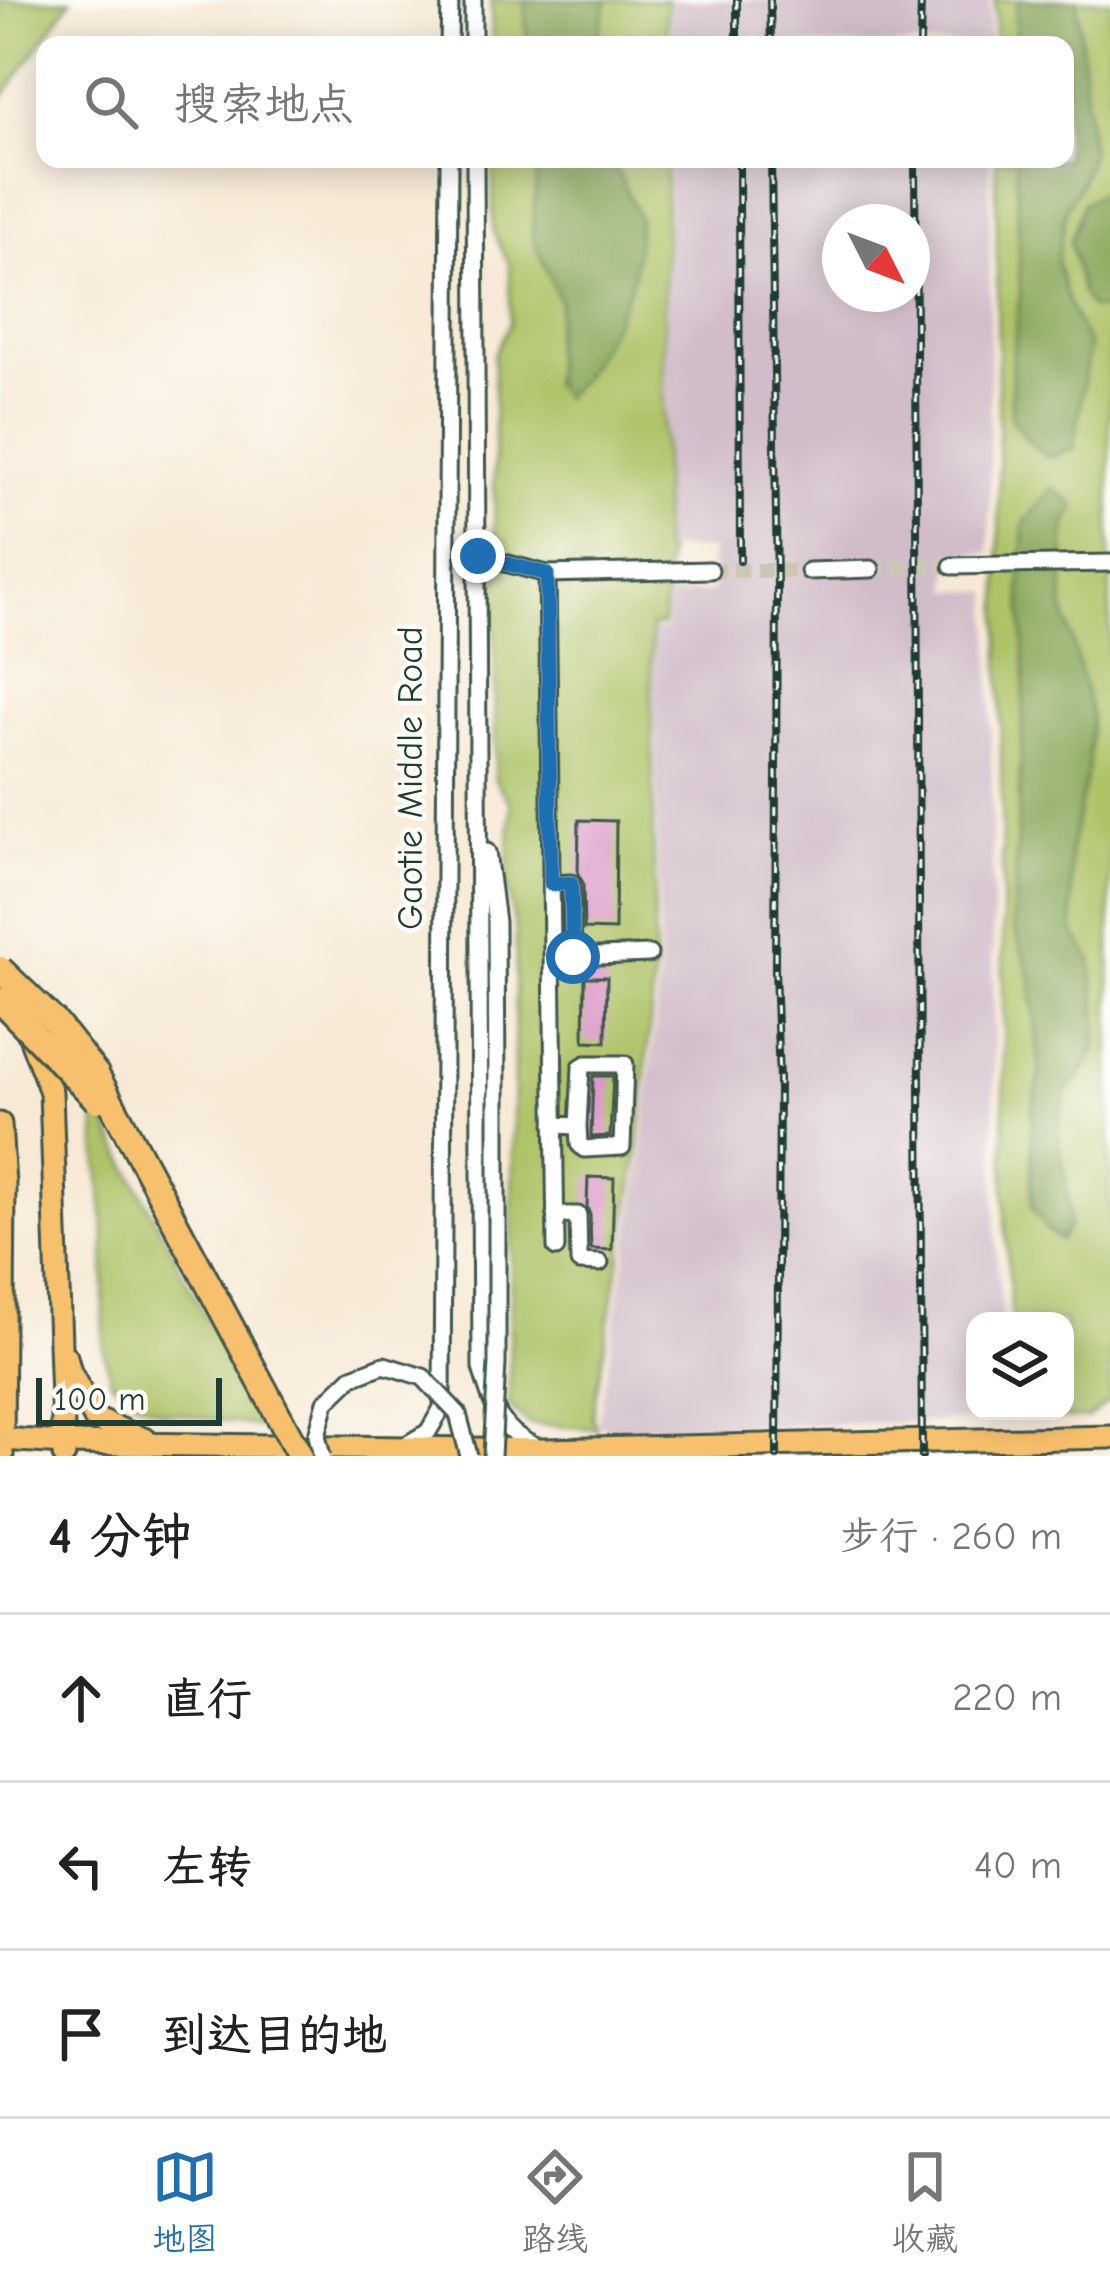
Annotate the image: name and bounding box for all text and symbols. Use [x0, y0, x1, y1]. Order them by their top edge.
search box [36, 36, 1074, 168]
icon: search [78, 69, 144, 135]
text: 搜索地点 [174, 78, 354, 130]
north arrow [822, 204, 930, 312]
route end [451, 529, 505, 583]
street label: Gaotie Middle Road [390, 626, 431, 930]
route start [546, 930, 600, 984]
map controls [966, 1312, 1074, 1420]
button: layers [966, 1312, 1074, 1420]
scale bar [36, 1372, 222, 1425]
text: 100 m [54, 1380, 146, 1418]
text: 4 分钟 [48, 1507, 192, 1566]
text: 步行 · 260 m [841, 1514, 1062, 1559]
icon: ahead [48, 1665, 114, 1731]
text: 直行 [162, 1673, 252, 1725]
text: 220 m [952, 1675, 1062, 1720]
icon: left [48, 1833, 114, 1899]
text: 左转 [162, 1841, 252, 1893]
text: 40 m [974, 1843, 1062, 1888]
icon: arrive [48, 2001, 114, 2067]
text: 到达目的地 [162, 2009, 387, 2061]
tab: 地图 [152, 2144, 218, 2259]
tab: 路线 [522, 2144, 588, 2259]
tab: 收藏 [892, 2144, 958, 2259]

